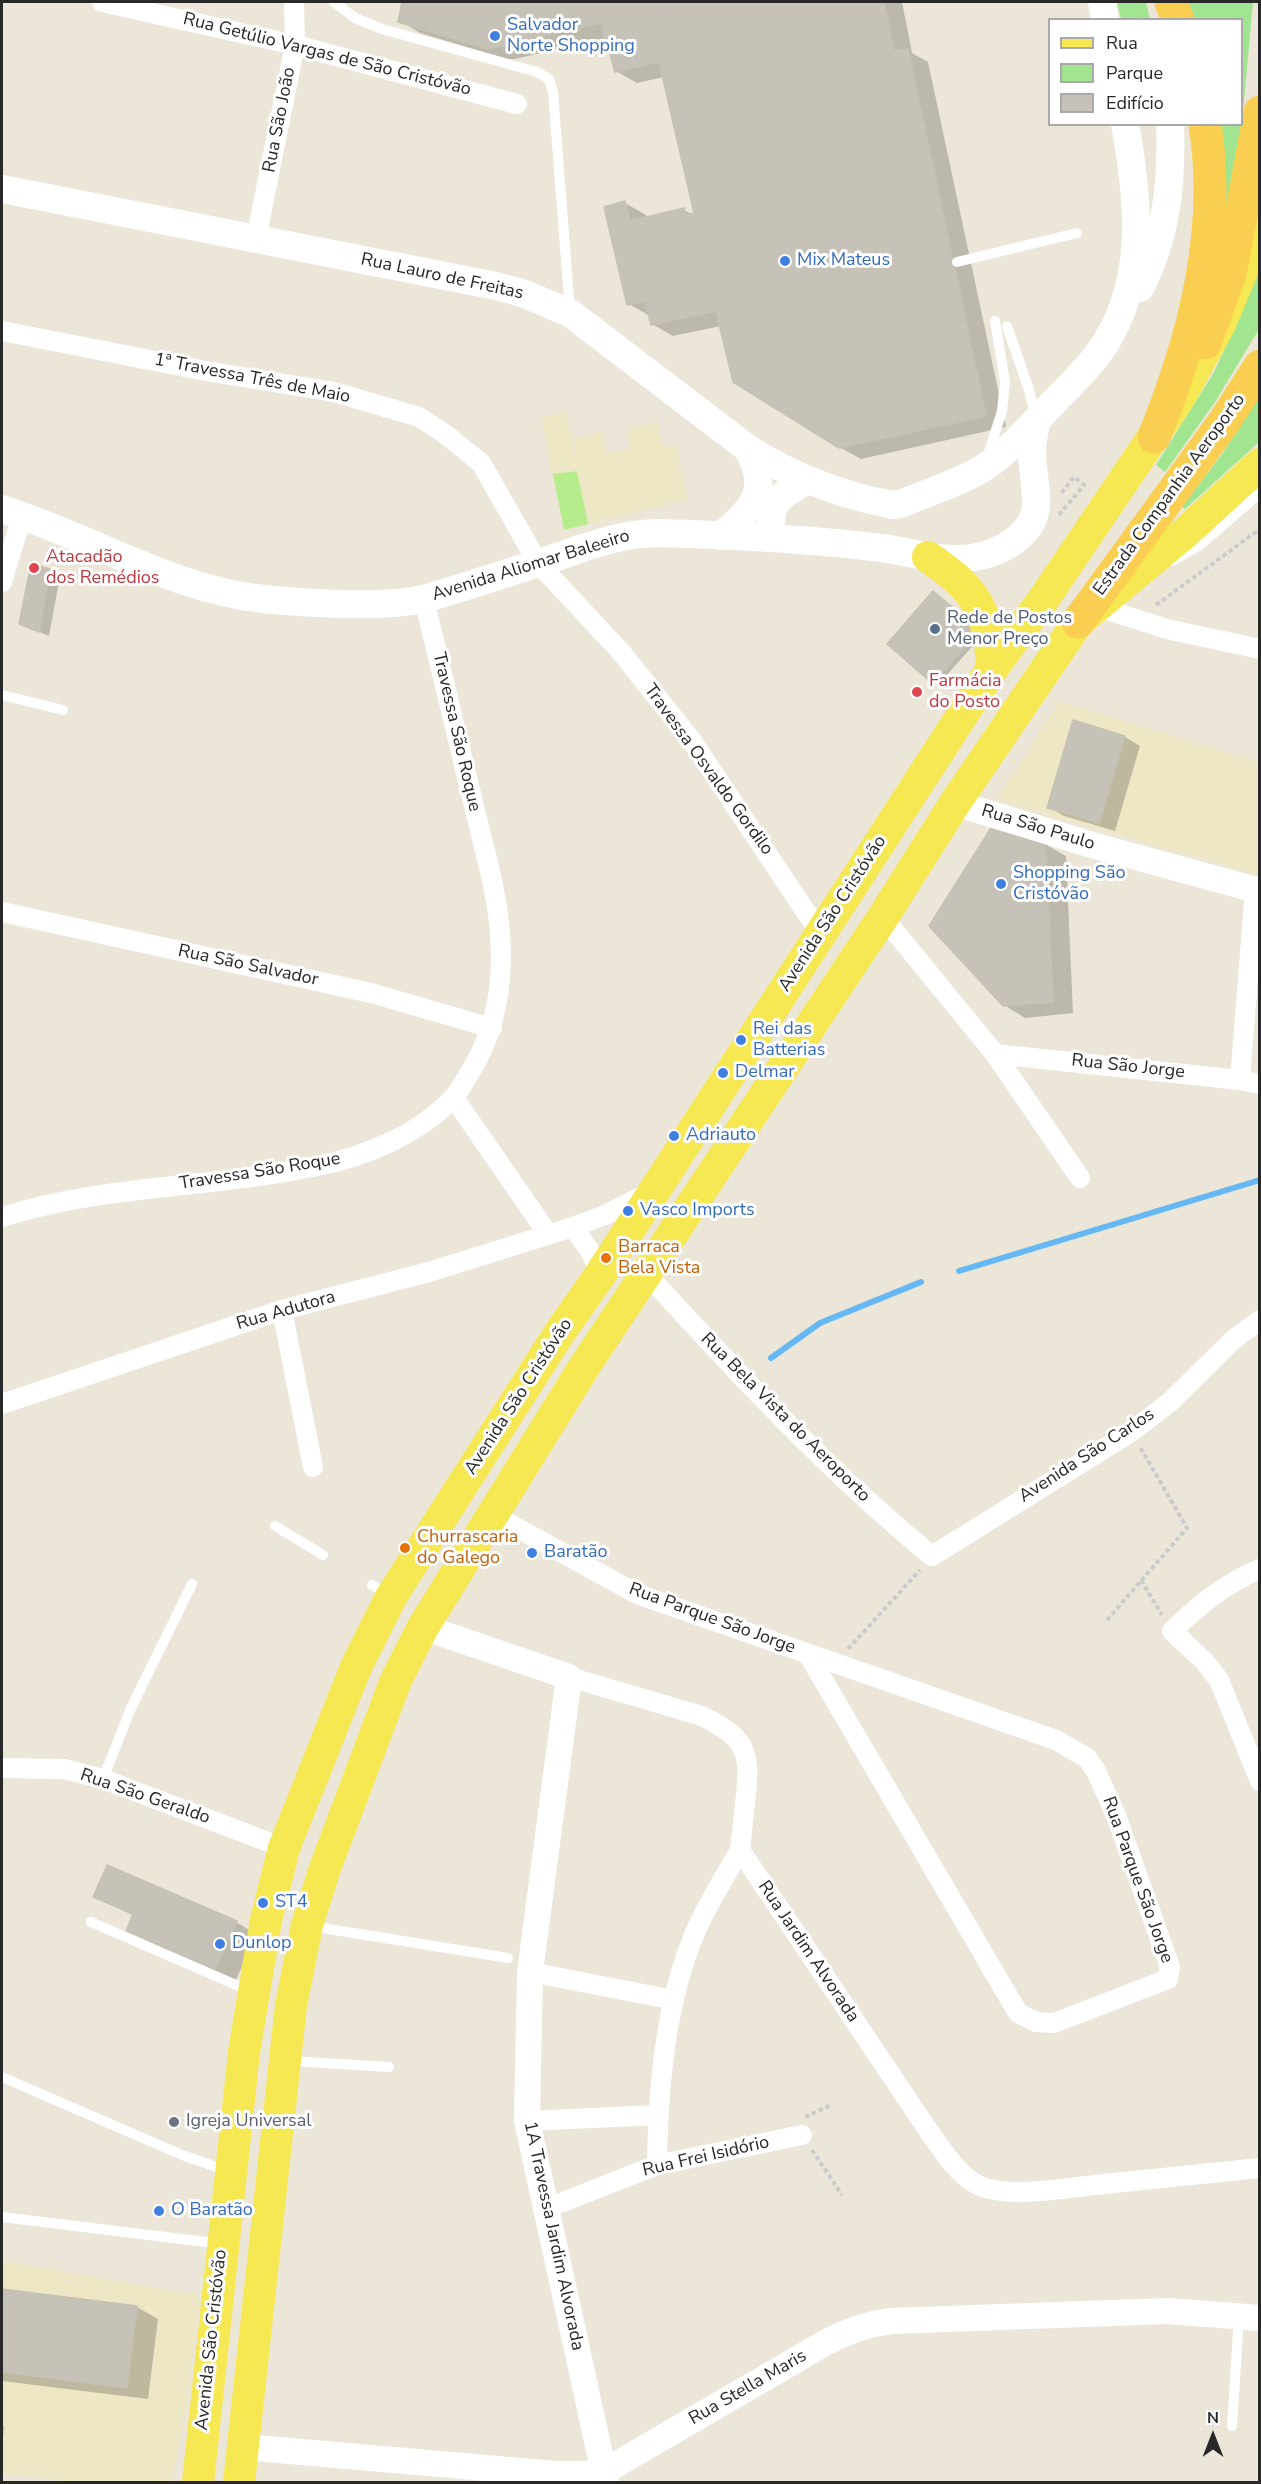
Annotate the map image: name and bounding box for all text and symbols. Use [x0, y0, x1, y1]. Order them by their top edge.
street label: Rua Getúlio Vargas de São Cristóvão [181, 9, 473, 101]
place label: Salvador Norte Shopping [507, 15, 635, 57]
legend [1048, 18, 1243, 126]
marker: Salvador Norte Shopping [488, 29, 502, 43]
text: Rua [1106, 31, 1138, 55]
text: Parque [1106, 61, 1163, 85]
street label: Rua São João [259, 65, 301, 175]
text: Edifício [1106, 91, 1164, 115]
street label: Rua Lauro de Freitas [359, 249, 525, 305]
place label: Mix Mateus [797, 250, 890, 272]
marker: Mix Mateus [778, 254, 792, 268]
street label: 1ª Travessa Três de Maio [152, 349, 352, 409]
street label: Estrada Companhia Aeroporto [1090, 390, 1250, 600]
street label: Avenida Aliomar Baleeiro [429, 526, 633, 606]
place label: Atacadão dos Remédios [46, 547, 160, 590]
marker: Atacadão dos Remédios [27, 561, 41, 575]
place label: Rede de Postos Menor Preço [947, 608, 1072, 650]
marker: Rede de Postos Menor Preço [928, 622, 942, 636]
street label: Travessa São Roque [427, 650, 485, 814]
place label: Farmácia do Posto [929, 671, 1001, 714]
street label: Travessa Osvaldo Gordilo [639, 680, 777, 860]
marker: Farmácia do Posto [910, 685, 924, 699]
street label: Rua São Paulo [979, 801, 1097, 855]
street label: Avenida São Cristóvão [774, 832, 892, 996]
place label: Shopping São Cristóvão [1013, 863, 1125, 906]
marker: Shopping São Cristóvão [994, 877, 1008, 891]
street label: Rua São Salvador [176, 941, 320, 991]
place label: Rei das Batterias [753, 1019, 825, 1062]
marker: Rei das Batterias [734, 1033, 748, 1047]
street label: Rua São Jorge [1070, 1050, 1186, 1084]
place label: Delmar [735, 1062, 795, 1084]
marker: Delmar [716, 1066, 730, 1080]
place label: Adriauto [686, 1125, 756, 1147]
marker: Adriauto [667, 1129, 681, 1143]
street label: Travessa São Roque [178, 1149, 342, 1195]
place label: Vasco Imports [640, 1200, 755, 1222]
marker: Vasco Imports [621, 1204, 635, 1218]
place label: Barraca Bela Vista [618, 1237, 700, 1280]
marker: Barraca Bela Vista [599, 1251, 613, 1265]
street label: Rua Adutora [234, 1287, 338, 1335]
street label: Avenida São Cristóvão [460, 1315, 578, 1479]
street label: Rua Bela Vista do Aeroporto [696, 1329, 874, 1507]
street label: Avenida São Carlos [1015, 1404, 1159, 1508]
place label: Churrascaria do Galego [417, 1527, 518, 1570]
marker: Churrascaria do Galego [398, 1541, 412, 1555]
place label: Baratão [544, 1542, 607, 1564]
marker: Baratão [525, 1546, 539, 1560]
street label: Rua Parque São Jorge [626, 1579, 798, 1659]
street label: Rua São Geraldo [77, 1765, 213, 1829]
street label: Rua Parque São Jorge [1097, 1794, 1177, 1966]
street label: Rua Jardim Alvorada [753, 1877, 863, 2027]
place label: ST4 [275, 1892, 307, 1914]
marker: ST4 [256, 1896, 270, 1910]
place label: Dunlop [232, 1933, 291, 1955]
marker: Dunlop [213, 1937, 227, 1951]
place label: Igreja Universal [186, 2111, 312, 2133]
marker: Igreja Universal [167, 2115, 181, 2129]
street label: 1A Travessa Jardim Alvorada [518, 2119, 588, 2353]
street label: Rua Frei Isidório [641, 2132, 771, 2182]
place label: O Baratão [171, 2200, 253, 2222]
marker: O Baratão [152, 2204, 166, 2218]
street label: Avenida São Cristóvão [192, 2249, 232, 2431]
street label: Rua Stella Maris [685, 2346, 811, 2430]
north arrow [1183, 2406, 1243, 2466]
text: N [1207, 2407, 1219, 2429]

